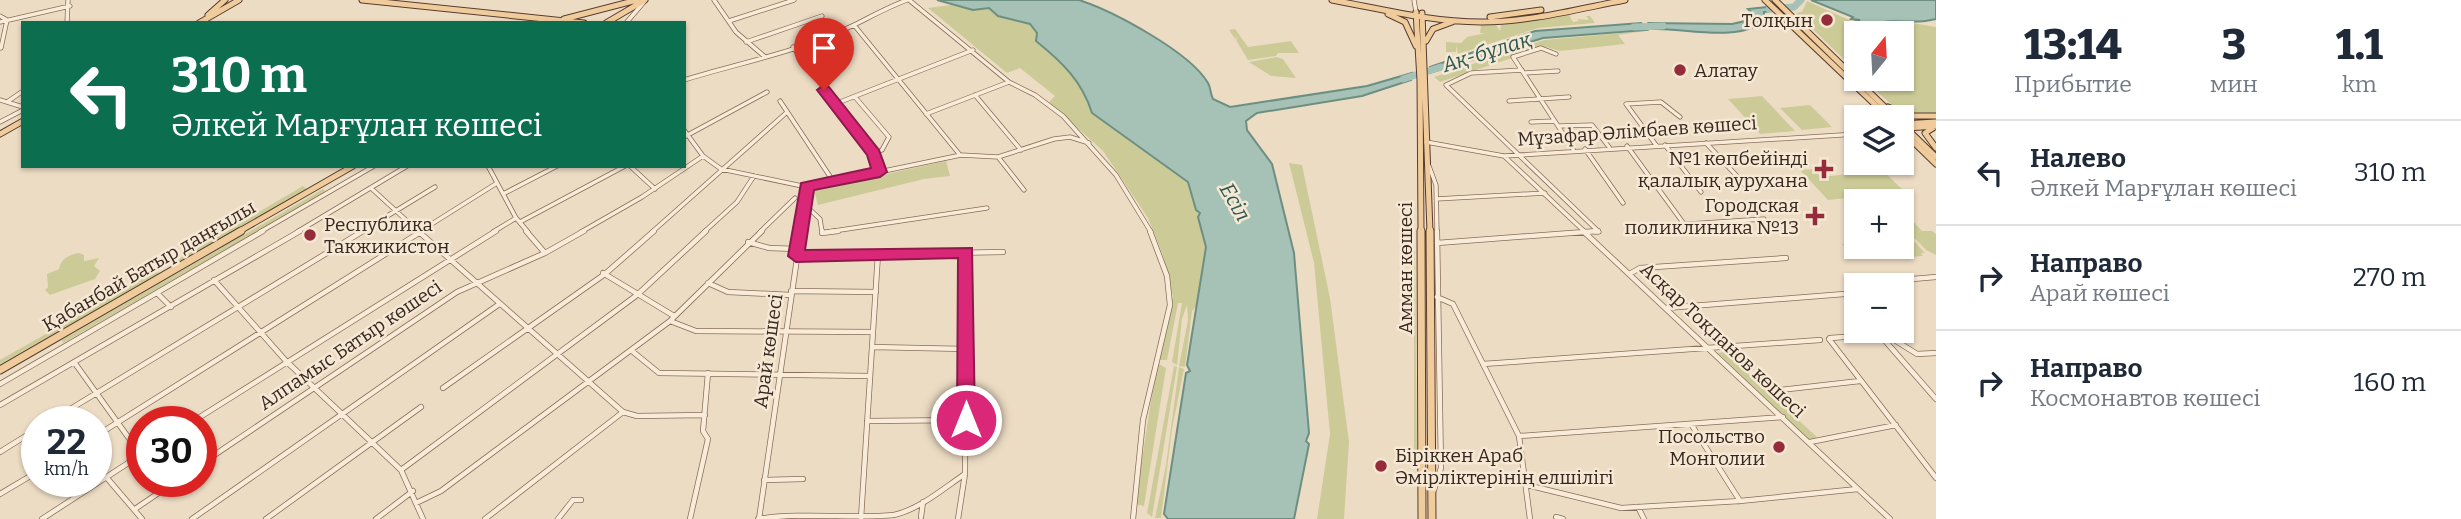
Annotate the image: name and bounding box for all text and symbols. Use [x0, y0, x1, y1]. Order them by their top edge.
place label: Толқын [1742, 9, 1813, 32]
marker: Толқын [1819, 12, 1835, 28]
pin [794, 18, 854, 90]
text: 13:14 [2024, 20, 2122, 70]
text: 3 [2222, 20, 2246, 70]
text: 1.1 [2336, 20, 2383, 70]
north arrow [1844, 21, 1914, 91]
map controls [1844, 21, 1914, 343]
water label: Ақ-бұлақ [1438, 26, 1535, 78]
icon: arrive [805, 29, 843, 67]
text: 310 m [171, 46, 307, 105]
icon: left [56, 49, 147, 140]
place label: Алатау [1694, 59, 1759, 82]
marker: Алатау [1672, 62, 1688, 78]
text: Прибытие [2014, 70, 2132, 98]
text: мин [2210, 70, 2258, 98]
text: km [2342, 70, 2377, 98]
button: layers [1844, 105, 1914, 175]
text: Әлкей Марғұлан көшесі [171, 106, 542, 144]
street label: Мұзафар Әлімбаев көшесі [1517, 111, 1758, 151]
text: Налево [2030, 143, 2126, 174]
place label: №1 көпбейінді қалалық аурухана [1638, 147, 1809, 192]
icon: left [1971, 154, 2009, 192]
text: 310 m [2354, 157, 2426, 188]
marker: №1 көпбейінді қалалық аурухана [1814, 159, 1834, 179]
text: Әлкей Марғұлан көшесі [2030, 174, 2297, 202]
water label: Есіл [1214, 178, 1256, 226]
button: + [1844, 189, 1914, 259]
place label: Городская поликлиника №13 [1624, 194, 1799, 239]
street label: Қабанбай Батыр даңғылы [38, 195, 260, 337]
street label: Амман көшесі [1394, 201, 1417, 334]
marker: Городская поликлиника №13 [1805, 206, 1825, 226]
place label: Республика Такжикистон [324, 213, 450, 258]
marker: Республика Такжикистон [302, 227, 318, 243]
text: Направо [2030, 248, 2143, 279]
street label: Асқар Тоқпанов көшесі [1636, 257, 1811, 423]
icon: right [1971, 259, 2009, 297]
text: 270 m [2353, 262, 2426, 293]
button: − [1844, 273, 1914, 343]
street label: Алпамыс Батыр көшесі [254, 275, 446, 415]
text: Арай көшесі [2030, 279, 2170, 307]
street label: Арай көшесі [749, 292, 787, 410]
text: Направо [2030, 353, 2143, 384]
icon: right [1971, 364, 2009, 402]
text: 160 m [2354, 367, 2426, 398]
position arrow [929, 383, 1003, 457]
text: Космонавтов көшесі [2030, 384, 2260, 412]
speed limit sign: 30 [126, 406, 217, 497]
text: 22 [47, 421, 86, 463]
place label: Посольство Монголии [1658, 425, 1765, 470]
marker: Посольство Монголии [1771, 439, 1787, 455]
place label: Біріккен Араб Әмірліктерінің елшілігі [1395, 444, 1614, 489]
text: km/h [44, 458, 89, 480]
marker: Біріккен Араб Әмірліктерінің елшілігі [1373, 458, 1389, 474]

